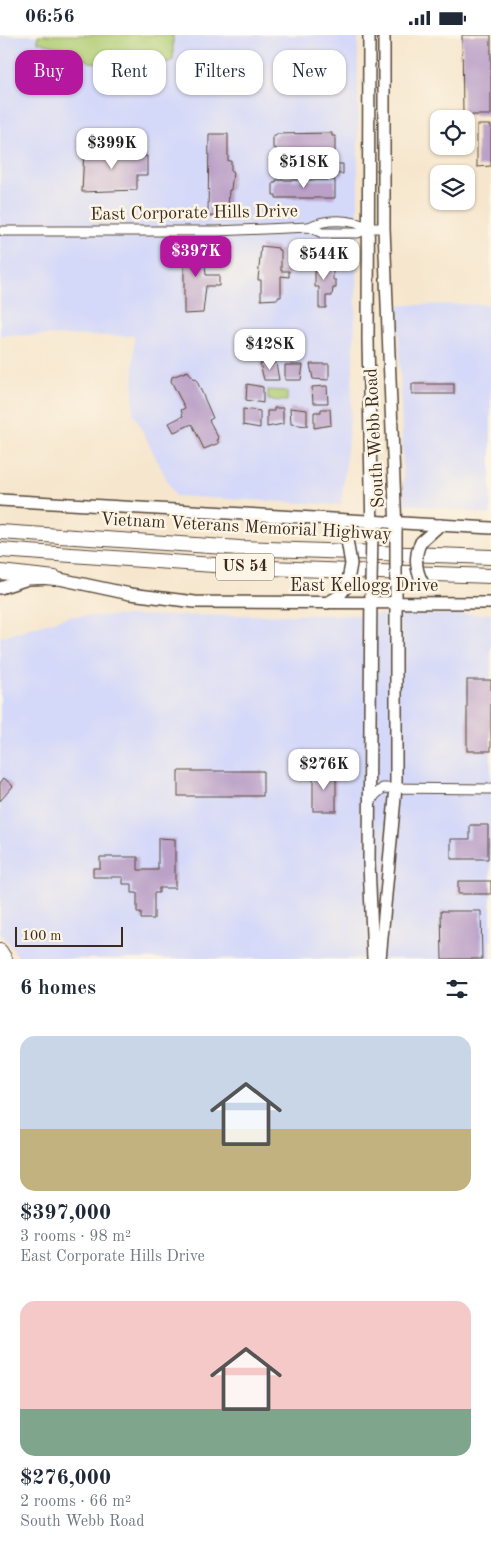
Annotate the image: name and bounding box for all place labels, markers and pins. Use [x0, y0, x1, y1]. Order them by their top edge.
pin: $399K [77, 127, 147, 170]
pin: $518K [269, 147, 339, 189]
pin: $397K [161, 235, 231, 278]
pin: $544K [289, 239, 359, 281]
pin: $428K [235, 329, 305, 371]
pin: $276K [289, 749, 359, 791]

